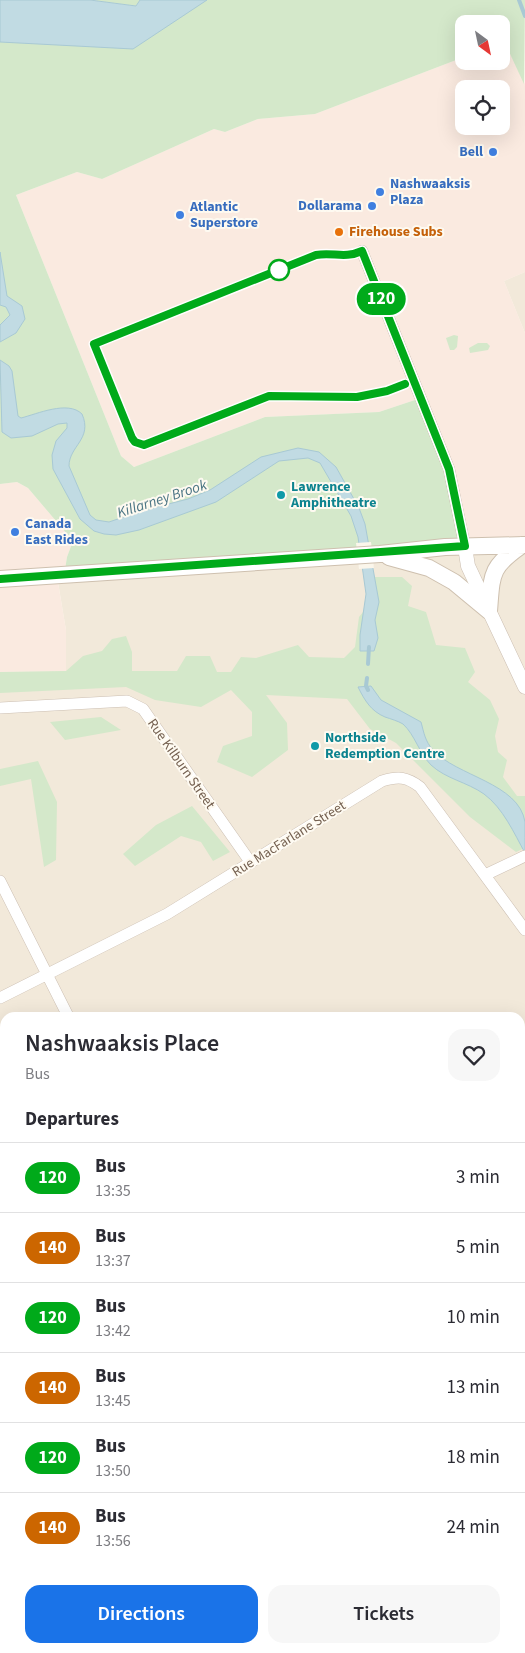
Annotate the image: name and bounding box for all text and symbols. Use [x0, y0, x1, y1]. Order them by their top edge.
north arrow [455, 15, 510, 70]
map controls [455, 15, 510, 135]
button: locate [455, 80, 510, 135]
place label: Bell [459, 142, 483, 162]
marker: Bell [487, 146, 499, 158]
place label: Nashwaaksis Plaza [390, 174, 470, 210]
marker: Nashwaaksis Plaza [374, 186, 386, 198]
place label: Dollarama [298, 196, 362, 216]
place label: Atlantic Superstore [189, 197, 258, 233]
marker: Dollarama [366, 200, 378, 212]
marker: Atlantic Superstore [174, 209, 186, 221]
place label: Firehouse Subs [349, 222, 443, 242]
marker: Firehouse Subs [333, 226, 345, 238]
unlabelled marker [268, 259, 290, 281]
line badge: 120 [352, 283, 410, 315]
text: 120 [367, 286, 395, 311]
water label: Killarney Brook [114, 474, 210, 523]
place label: Lawrence Amphitheatre [290, 477, 377, 513]
marker: Lawrence Amphitheatre [275, 489, 287, 501]
place label: Canada East Rides [25, 514, 88, 550]
marker: Canada East Rides [9, 526, 21, 538]
street label: Rue Kilburn Street [142, 715, 220, 813]
place label: Northside Redemption Centre [325, 728, 445, 764]
marker: Northside Redemption Centre [309, 740, 321, 752]
street label: Rue MacFarlane Street [228, 796, 350, 882]
text: Nashwaaksis Place [25, 1026, 219, 1061]
button: heart [448, 1029, 500, 1081]
text: Bus [25, 1063, 50, 1085]
text: Departures [25, 1106, 119, 1133]
text: Bus [95, 1153, 126, 1180]
text: 3 min [456, 1164, 500, 1191]
text: 120 [38, 1165, 67, 1190]
text: 13:35 [95, 1180, 131, 1202]
text: Bus [95, 1223, 126, 1250]
text: 5 min [456, 1234, 500, 1261]
text: 140 [38, 1235, 67, 1260]
text: 13:37 [95, 1250, 131, 1272]
text: Bus [95, 1293, 126, 1320]
text: 10 min [446, 1304, 500, 1331]
text: 120 [38, 1305, 67, 1330]
text: 13:42 [95, 1320, 131, 1342]
text: Bus [95, 1363, 126, 1390]
text: 13 min [446, 1374, 500, 1401]
text: 140 [38, 1375, 67, 1400]
text: 13:45 [95, 1390, 131, 1412]
text: Bus [95, 1433, 126, 1460]
text: 18 min [446, 1444, 500, 1471]
text: 120 [38, 1445, 67, 1470]
text: 13:50 [95, 1460, 131, 1482]
text: Bus [95, 1503, 126, 1530]
text: 24 min [446, 1514, 500, 1541]
text: 140 [38, 1515, 67, 1540]
text: 13:56 [95, 1530, 131, 1552]
button: Directions [25, 1585, 258, 1643]
button: Tickets [268, 1585, 500, 1643]

